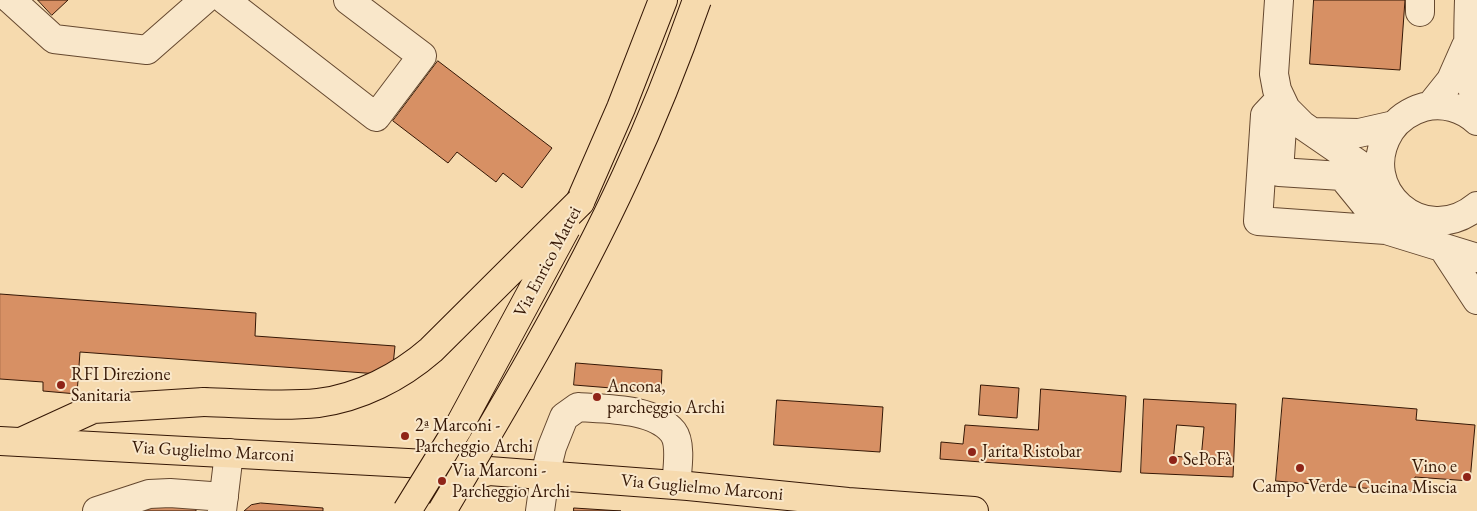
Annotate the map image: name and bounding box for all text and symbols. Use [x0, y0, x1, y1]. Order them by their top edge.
street label: Via Enrico Mattei [510, 203, 586, 321]
place label: RFI Direzione Sanitaria [71, 364, 170, 406]
place label: Ancona, parcheggio Archi [607, 376, 725, 418]
marker: RFI Direzione Sanitaria [55, 379, 67, 391]
marker: Ancona, parcheggio Archi [591, 391, 603, 403]
place label: 2ª Marconi - Parcheggio Archi [415, 415, 533, 458]
marker: 2ª Marconi - Parcheggio Archi [399, 430, 411, 442]
street label: Via Guglielmo Marconi [131, 437, 295, 467]
place label: Jarita Ristobar [982, 441, 1082, 463]
marker: Jarita Ristobar [966, 446, 978, 458]
place label: SePoFà [1183, 449, 1232, 471]
marker: SePoFà [1167, 454, 1179, 466]
place label: Vino e Cucina Miscia [1357, 456, 1457, 498]
place label: Via Marconi - Parcheggio Archi [452, 460, 570, 502]
marker: Campo Verde [1294, 462, 1306, 474]
street label: Via Guglielmo Marconi [620, 470, 784, 506]
marker: Vino e Cucina Miscia [1461, 471, 1473, 483]
marker: Via Marconi - Parcheggio Archi [436, 475, 448, 487]
place label: Campo Verde [1252, 476, 1348, 498]

